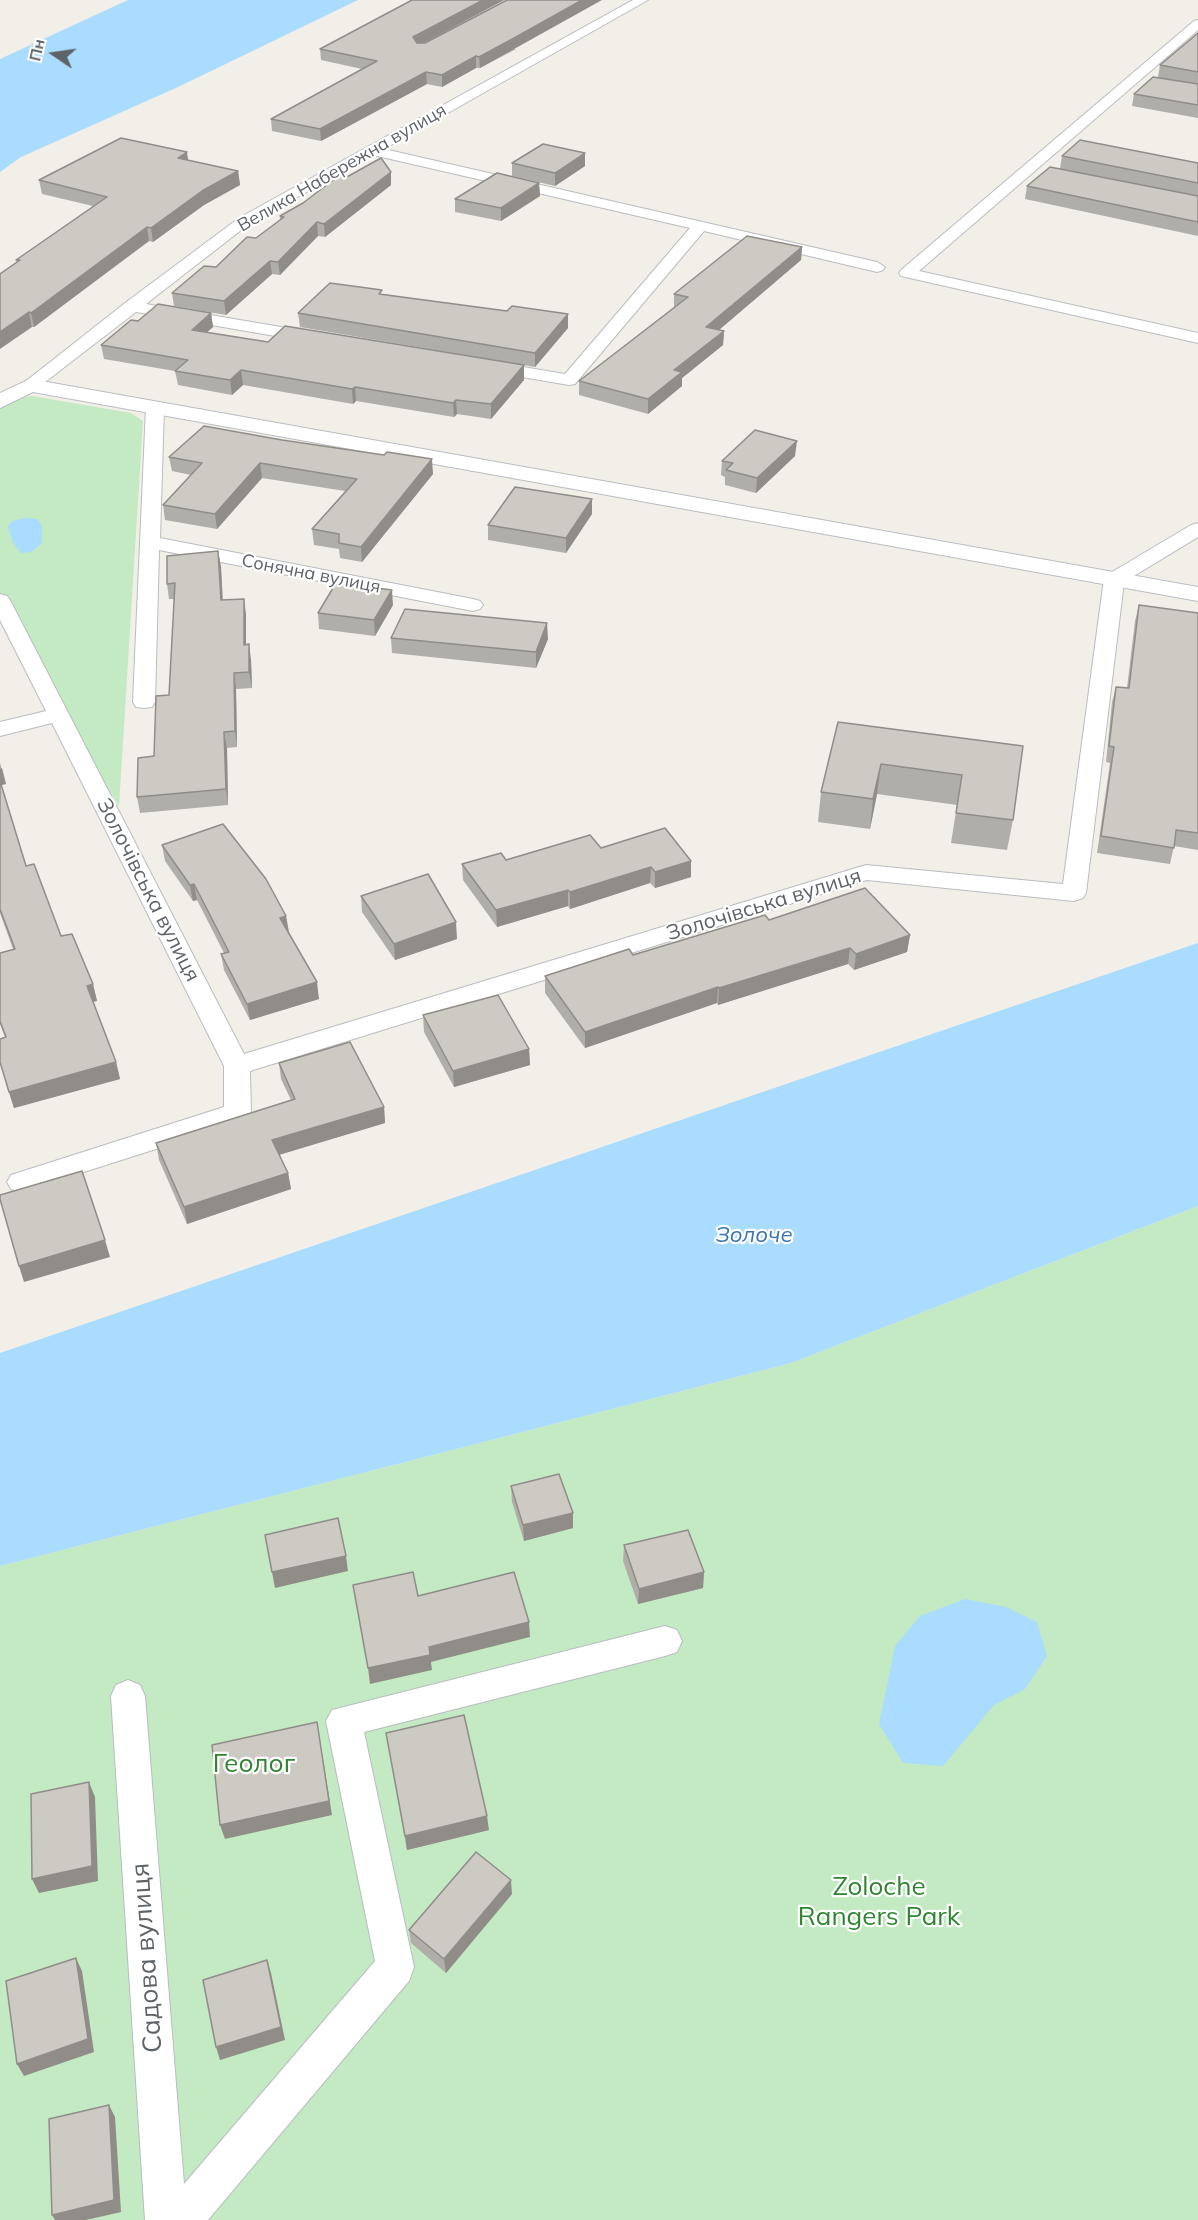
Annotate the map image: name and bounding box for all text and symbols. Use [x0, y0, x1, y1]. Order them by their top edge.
north arrow [24, 24, 84, 84]
text: Пн [24, 37, 49, 63]
street label: Велика Набережна вулиця [234, 99, 450, 237]
street label: Сонячна вулиця [240, 550, 382, 598]
street label: Золочівська вулиця [91, 794, 205, 986]
street label: Золочівська вулиця [664, 863, 864, 947]
water label: Золоче [715, 1222, 793, 1248]
park label: Геолог [213, 1748, 295, 1780]
street label: Садова вулиця [125, 1862, 169, 2054]
park label: Zoloche Rangers Park [798, 1871, 960, 1932]

